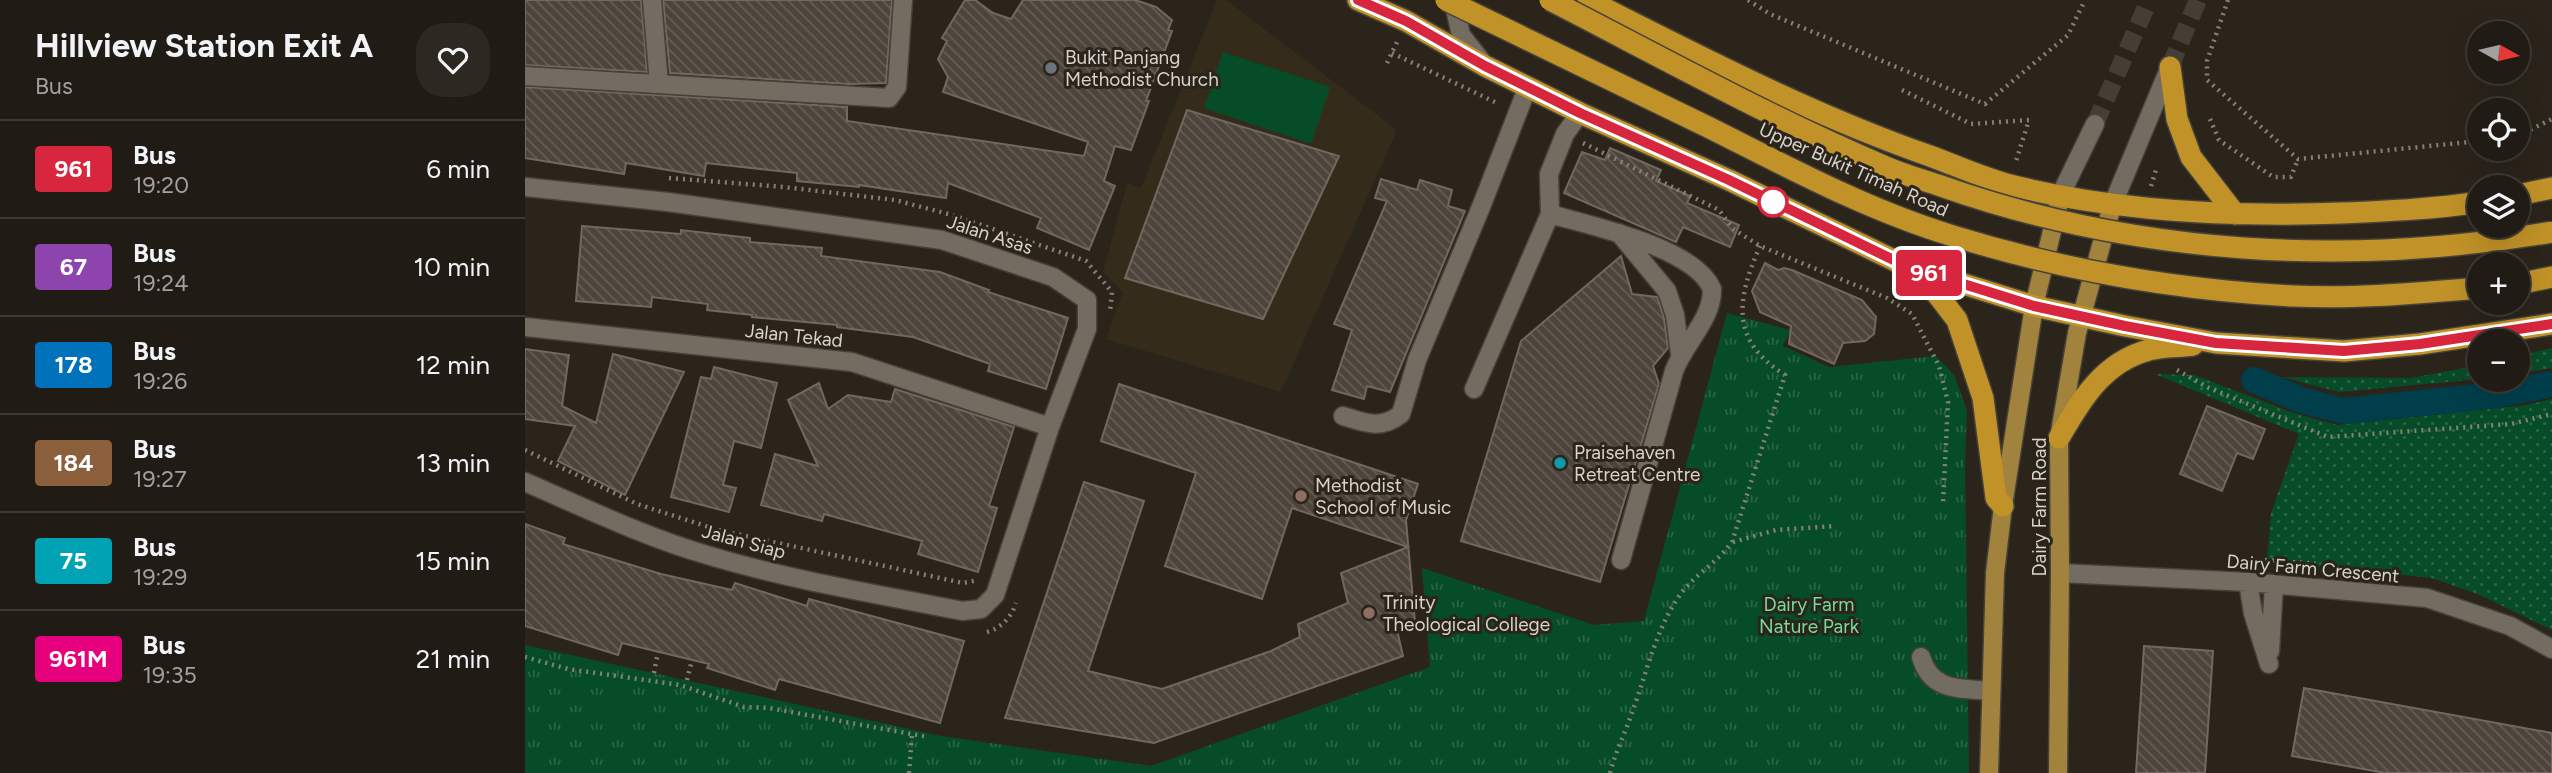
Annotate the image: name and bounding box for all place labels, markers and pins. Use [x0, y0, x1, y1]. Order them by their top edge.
place label: Bukit Panjang Methodist Church [1065, 46, 1219, 91]
marker: Bukit Panjang Methodist Church [1043, 60, 1059, 76]
unlabelled marker [1758, 187, 1788, 217]
place label: Praisehaven Retreat Centre [1574, 441, 1700, 486]
marker: Praisehaven Retreat Centre [1552, 455, 1568, 471]
place label: Methodist School of Music [1315, 474, 1451, 519]
marker: Methodist School of Music [1293, 488, 1309, 504]
place label: Trinity Theological College [1383, 591, 1550, 636]
marker: Trinity Theological College [1361, 605, 1377, 621]

